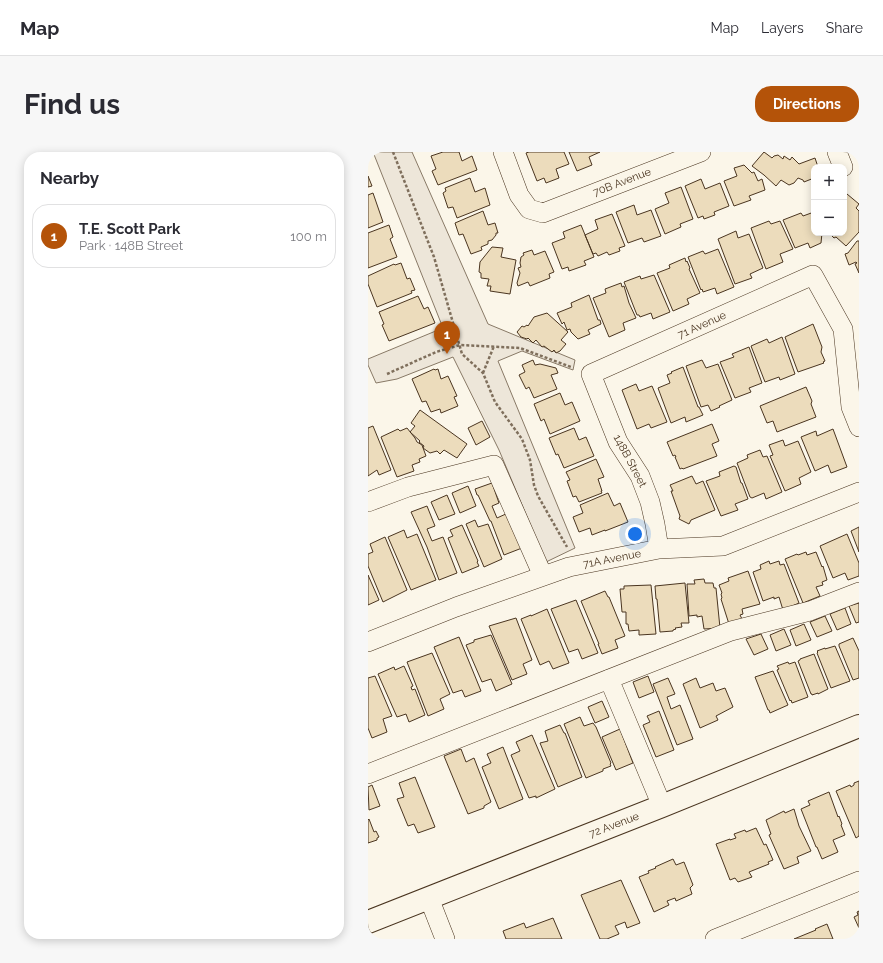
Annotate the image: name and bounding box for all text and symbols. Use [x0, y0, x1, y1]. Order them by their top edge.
text: Map [20, 17, 59, 39]
text: Map [711, 20, 739, 36]
text: Layers [761, 20, 804, 36]
text: Share [826, 20, 863, 36]
button: Directions [755, 86, 859, 122]
text: Find us [24, 88, 120, 121]
map controls [811, 164, 847, 236]
button: + [811, 164, 847, 200]
street label: 70B Avenue [591, 165, 653, 199]
text: Nearby [40, 168, 99, 188]
button: − [811, 200, 847, 236]
text: T.E. Scott Park [79, 220, 180, 238]
text: 1 [51, 229, 57, 244]
text: 100 m [290, 229, 327, 244]
text: Park · 148B Street [79, 238, 183, 253]
street label: 71 Avenue [676, 308, 729, 341]
pin: 1 [434, 321, 460, 354]
street label: 148B Street [611, 432, 649, 490]
your location [625, 524, 645, 544]
street label: 71A Avenue [582, 547, 643, 571]
street label: 72 Avenue [587, 809, 641, 841]

